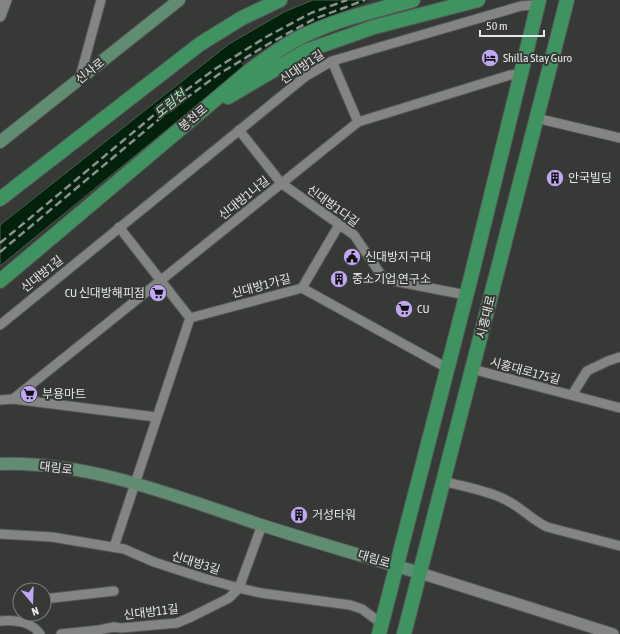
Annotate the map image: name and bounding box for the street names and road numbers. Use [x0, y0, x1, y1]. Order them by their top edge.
street label: 신대방1길 [277, 47, 327, 87]
street label: 신사로 [73, 55, 107, 87]
street label: 봉천로 [176, 102, 210, 134]
street label: 신대방1나길 [216, 173, 272, 223]
street label: 신대방1다길 [304, 182, 362, 230]
street label: 신대방1길 [18, 253, 66, 295]
street label: 신대방1가길 [230, 271, 292, 301]
street label: 시흥대로 [474, 294, 498, 340]
street label: 시흥대로175길 [488, 355, 562, 387]
street label: 대림로 [39, 459, 73, 477]
street label: 대림로 [356, 547, 392, 571]
street label: 신대방3길 [170, 549, 222, 577]
street label: 신대방11길 [123, 602, 179, 622]

